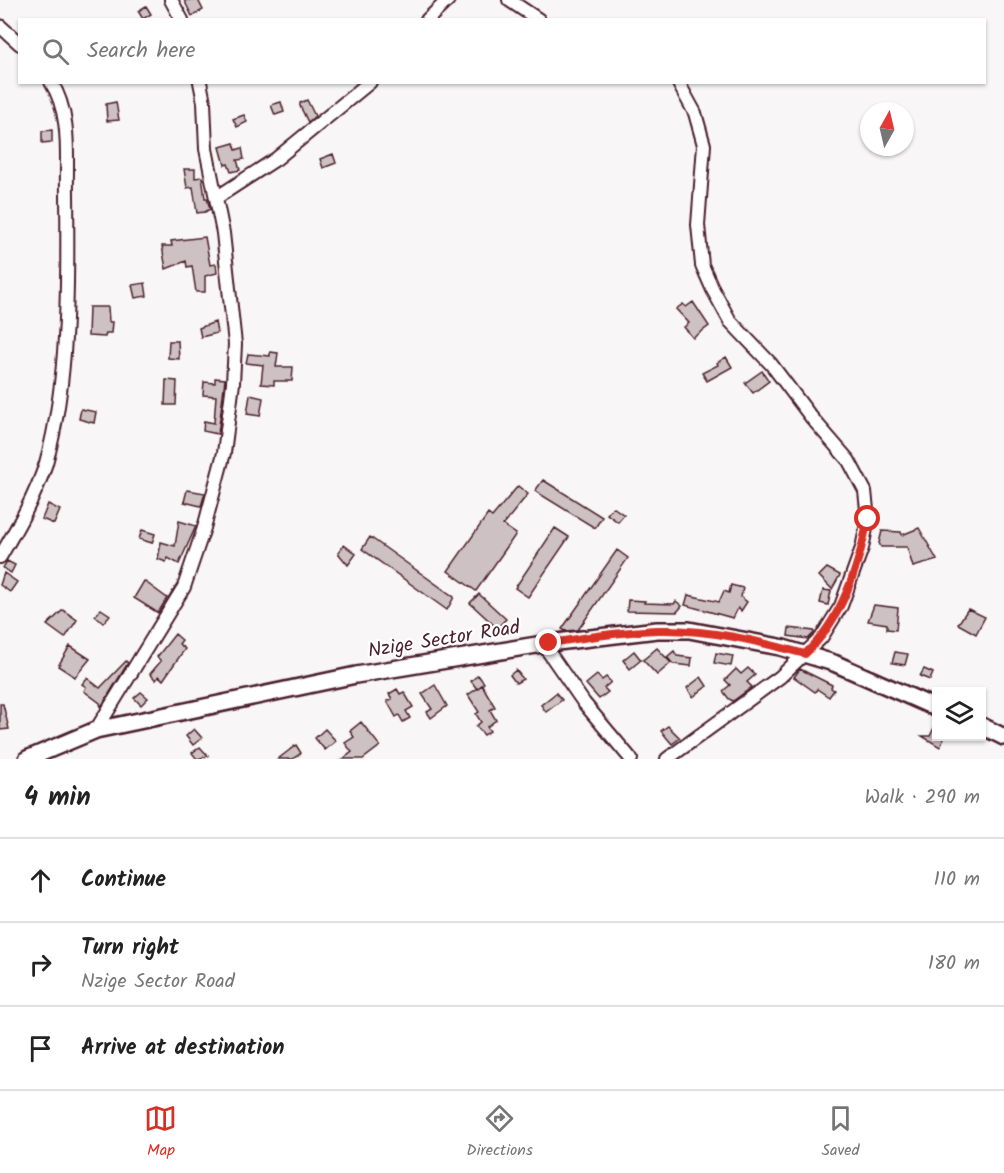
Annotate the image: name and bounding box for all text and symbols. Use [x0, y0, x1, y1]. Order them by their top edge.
search box [18, 18, 986, 84]
text: Search here [87, 34, 195, 69]
icon: search [39, 35, 72, 68]
north arrow [860, 102, 914, 156]
route start [854, 505, 880, 531]
street label: Nzige Sector Road [366, 612, 523, 668]
route end [535, 629, 561, 655]
map controls [932, 687, 986, 741]
button: layers [932, 687, 986, 741]
text: 4 min [24, 777, 91, 819]
text: Walk · 290 m [865, 782, 980, 814]
text: Continue [81, 863, 166, 898]
icon: ahead [24, 864, 57, 897]
text: 110 m [934, 864, 980, 896]
text: Turn right [81, 931, 179, 966]
icon: right [24, 948, 57, 981]
text: 180 m [928, 948, 980, 980]
text: Nzige Sector Road [81, 966, 235, 998]
text: Arrive at destination [81, 1031, 284, 1066]
icon: arrive [24, 1032, 57, 1065]
tab: Map [144, 1102, 177, 1163]
tab: Directions [466, 1102, 533, 1163]
tab: Saved [822, 1102, 860, 1163]

